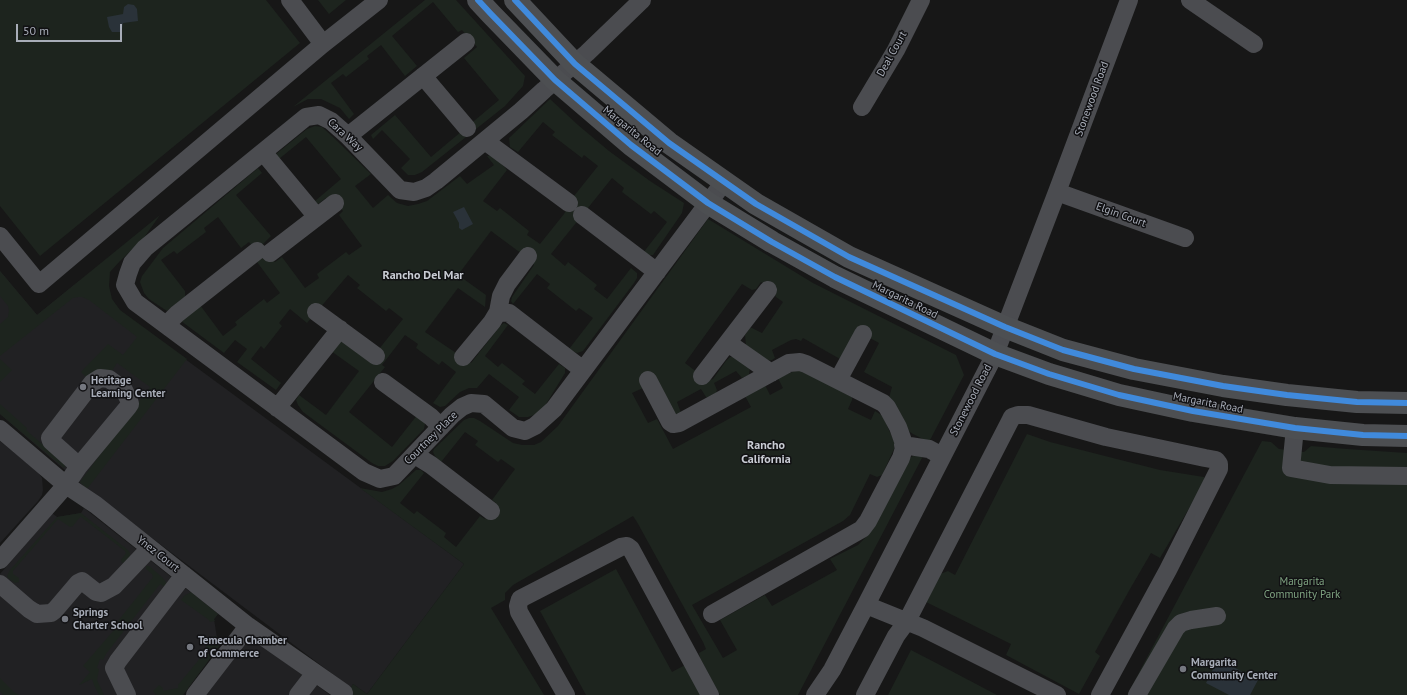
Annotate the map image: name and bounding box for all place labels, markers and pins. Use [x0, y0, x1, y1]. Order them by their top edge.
place label: Heritage Learning Center [91, 374, 165, 400]
marker: Heritage Learning Center [78, 382, 88, 392]
place label: Springs Charter School [73, 606, 142, 632]
marker: Springs Charter School [60, 614, 70, 624]
place label: Temecula Chamber of Commerce [198, 634, 287, 660]
marker: Temecula Chamber of Commerce [185, 642, 195, 652]
place label: Margarita Community Center [1191, 656, 1277, 682]
marker: Margarita Community Center [1178, 664, 1188, 674]

